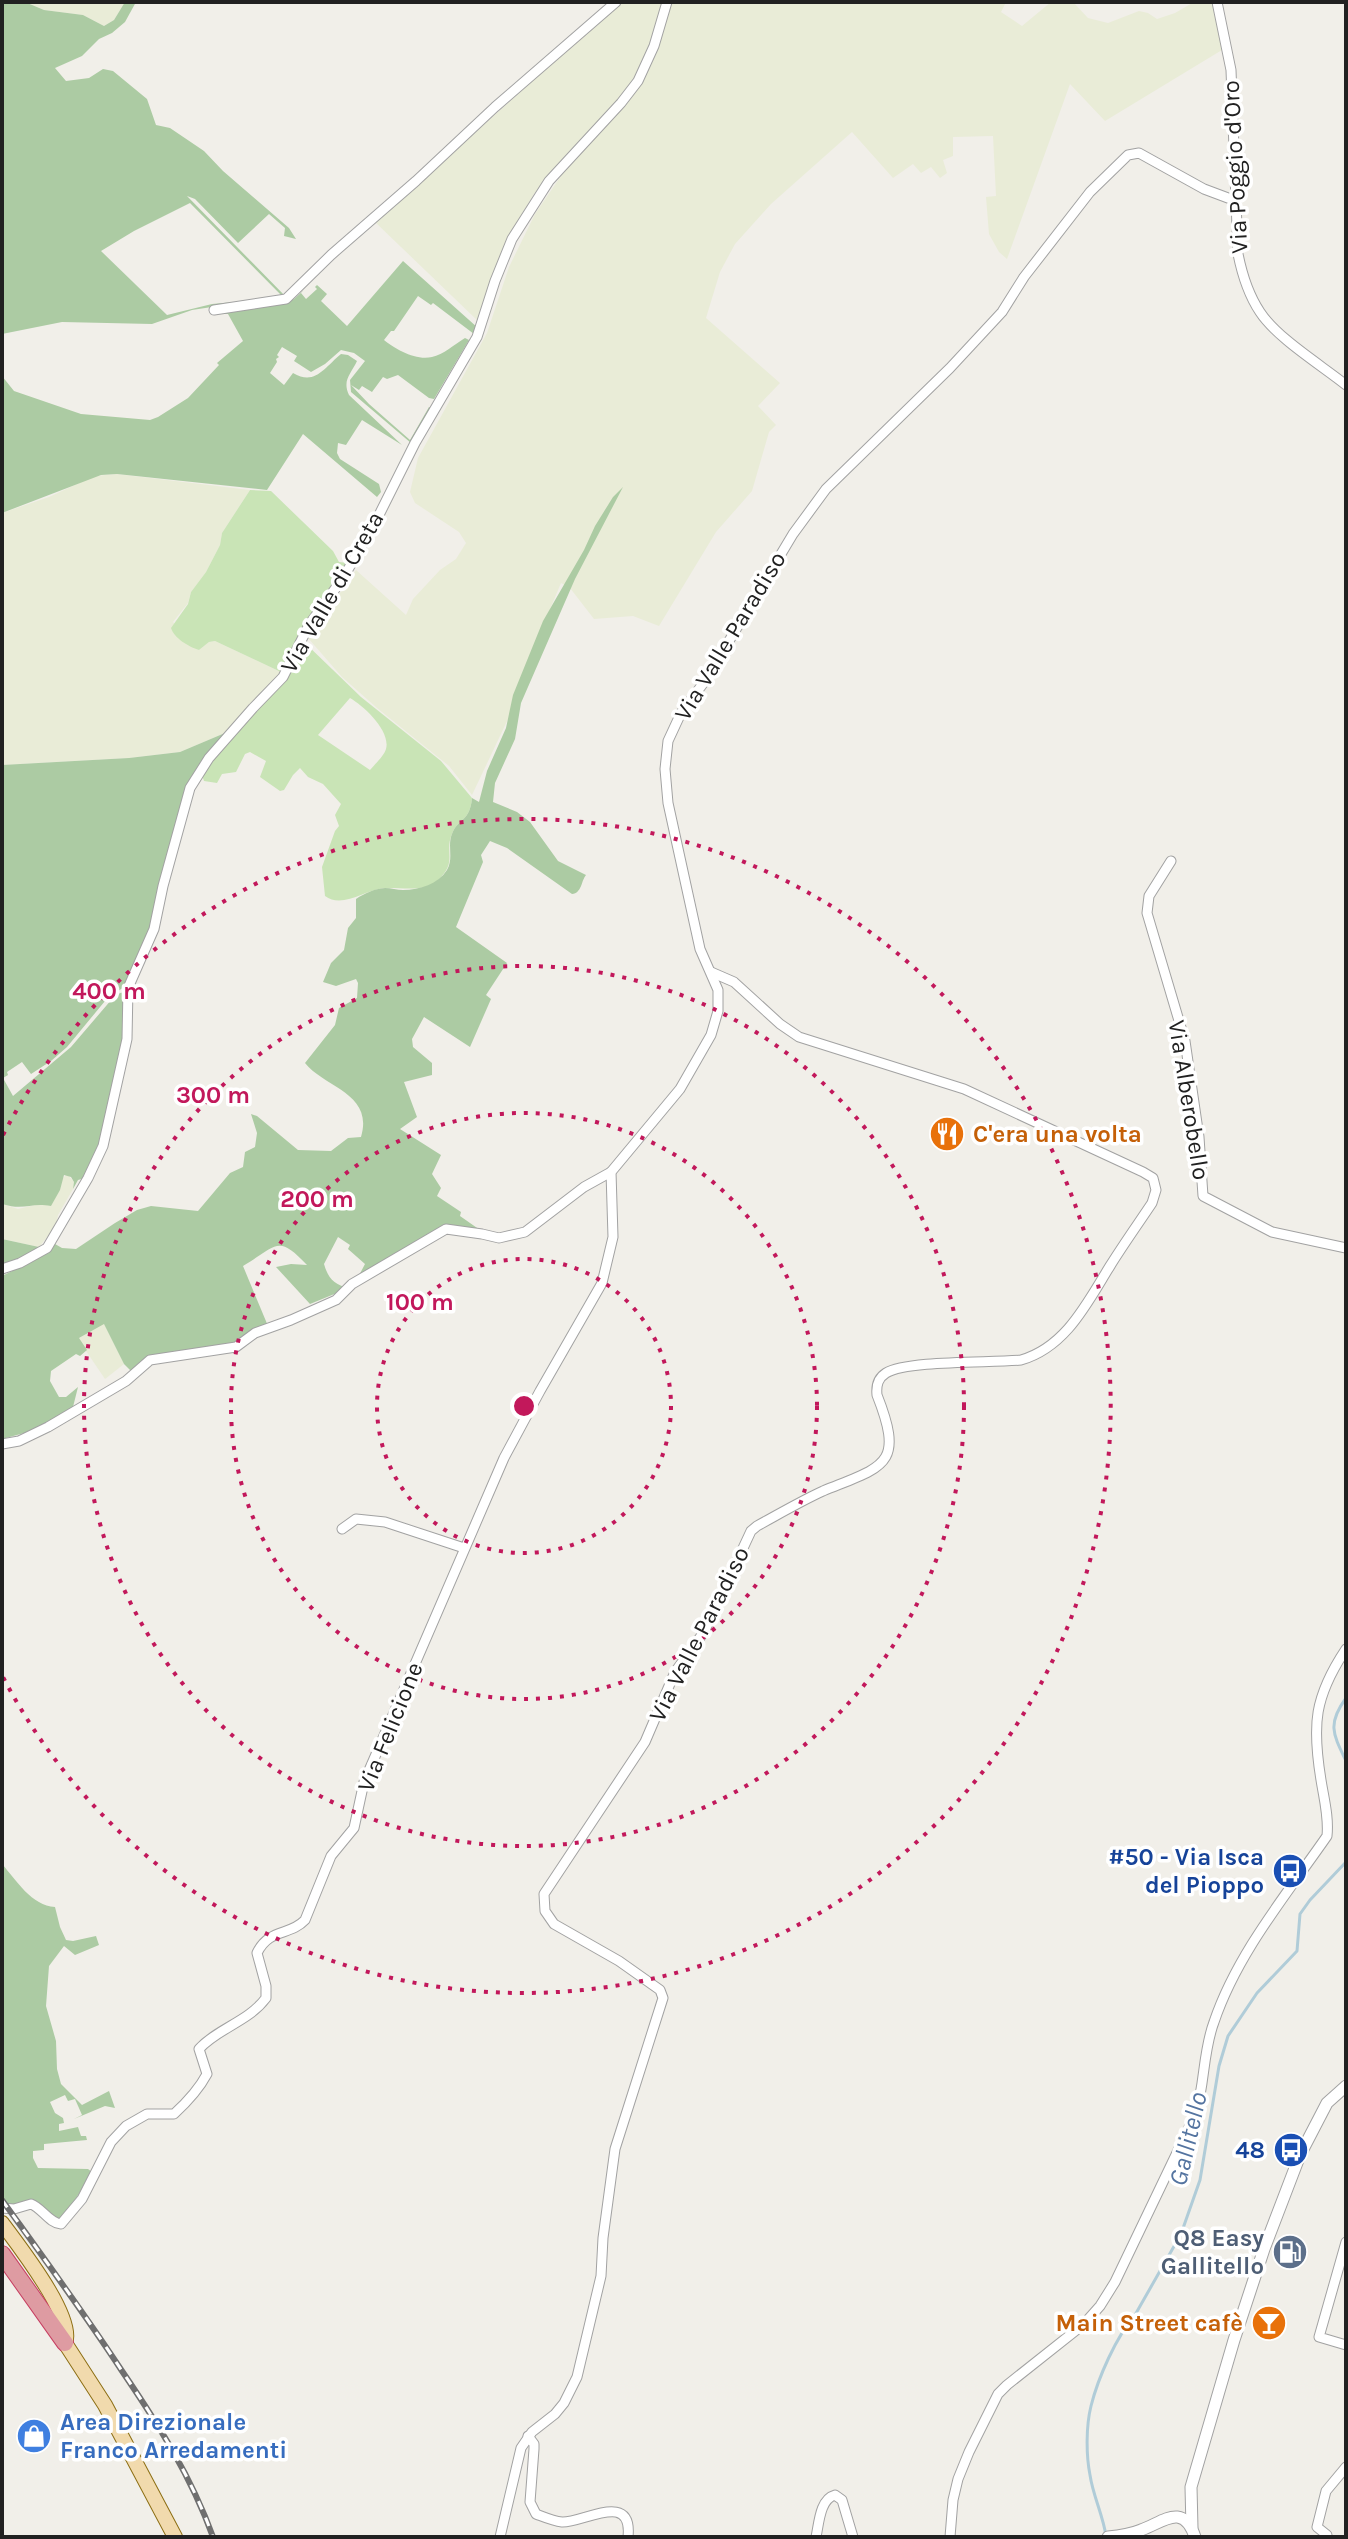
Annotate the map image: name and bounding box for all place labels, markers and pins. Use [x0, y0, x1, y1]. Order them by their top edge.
restaurant icon: C'era una volta [928, 1115, 966, 1153]
place label: C'era una volta [973, 1120, 1142, 1148]
centre of rings [510, 1392, 538, 1420]
place label: #50 - Via Isca del Pioppo [1108, 1843, 1264, 1899]
bus stop icon: #50 - Via Isca del Pioppo [1271, 1852, 1309, 1890]
bus stop icon: 48 [1272, 2131, 1310, 2169]
place label: 48 [1235, 2136, 1265, 2164]
place label: Q8 Easy Gallitello [1161, 2224, 1264, 2280]
fuel station icon: Q8 Easy Gallitello [1271, 2233, 1309, 2271]
bar icon: Main Street cafè [1250, 2304, 1288, 2342]
place label: Main Street cafè [1056, 2309, 1243, 2337]
place label: Area Direzionale Franco Arredamenti [60, 2408, 287, 2464]
shop icon: Area Direzionale Franco Arredamenti [15, 2417, 53, 2455]

